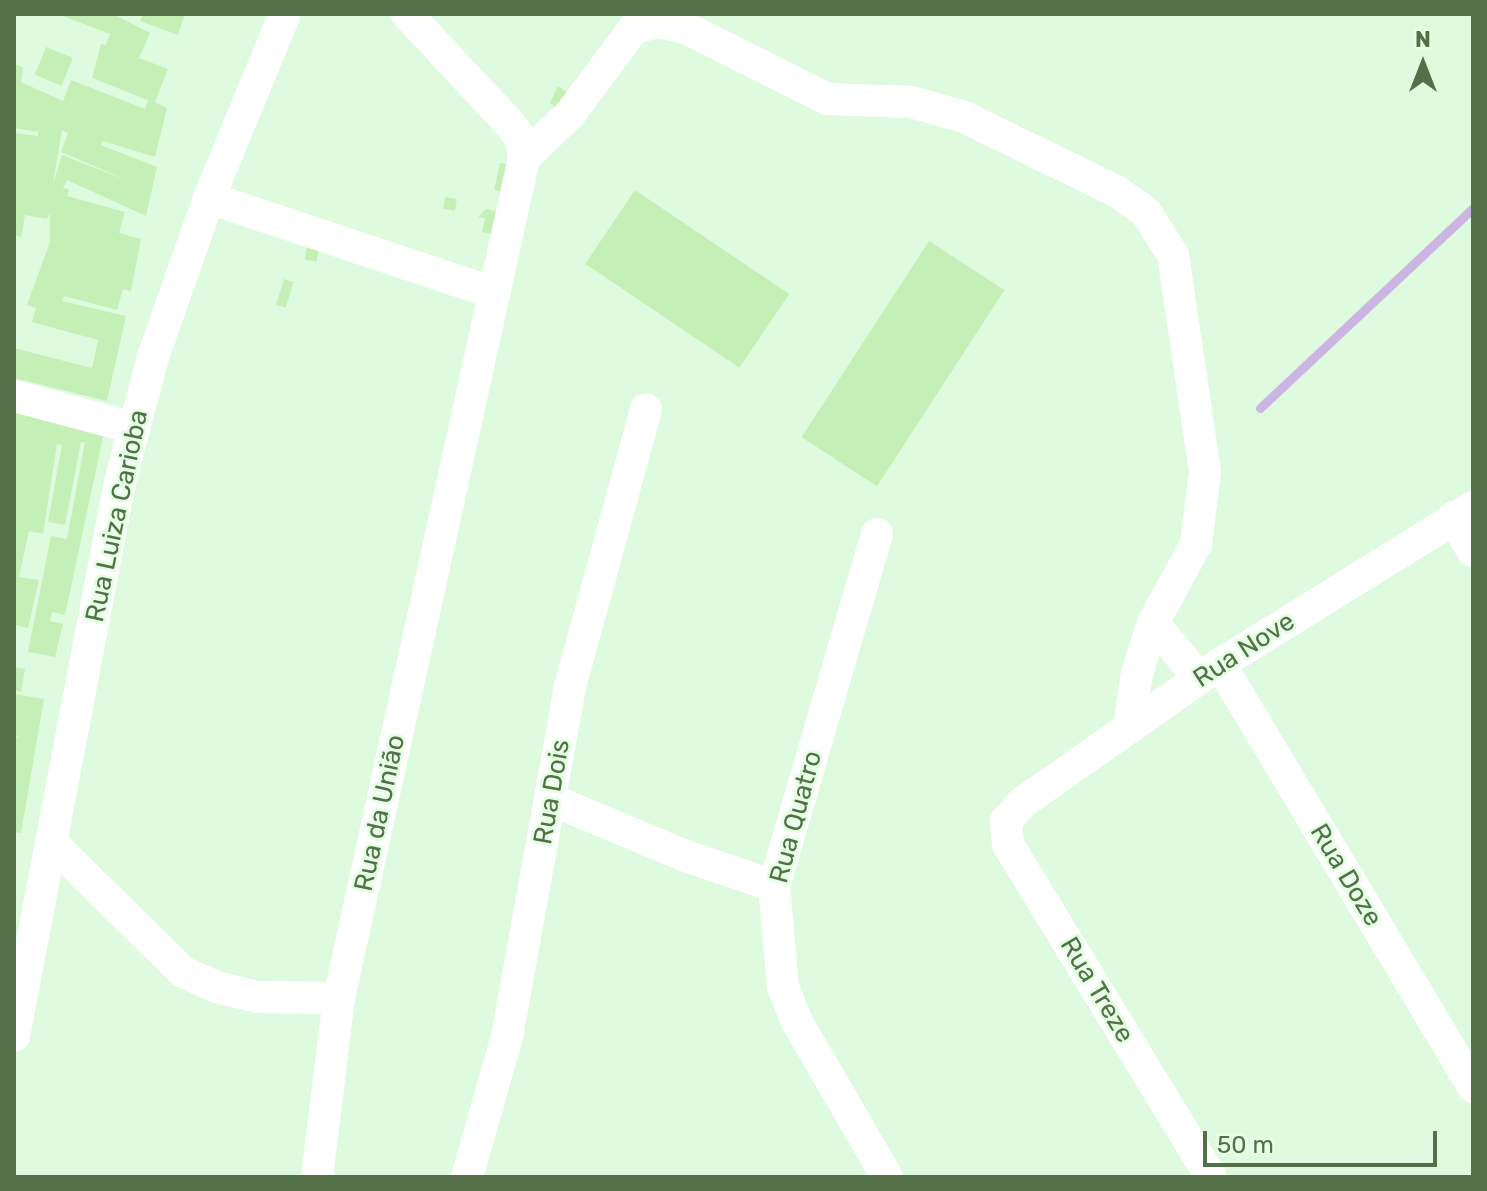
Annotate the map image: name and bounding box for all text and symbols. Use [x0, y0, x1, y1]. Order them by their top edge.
north arrow [1383, 24, 1463, 104]
text: N [1415, 26, 1431, 53]
street label: Rua Luiza Carioba [79, 407, 155, 625]
street label: Rua Nove [1188, 606, 1300, 694]
street label: Rua da União [348, 732, 412, 894]
street label: Rua Dois [527, 737, 577, 847]
street label: Rua Quatro [763, 747, 829, 887]
street label: Rua Doze [1303, 818, 1389, 932]
street label: Rua Treze [1053, 931, 1141, 1049]
scale bar [1207, 1115, 1441, 1165]
text: 50 m [1217, 1131, 1274, 1159]

